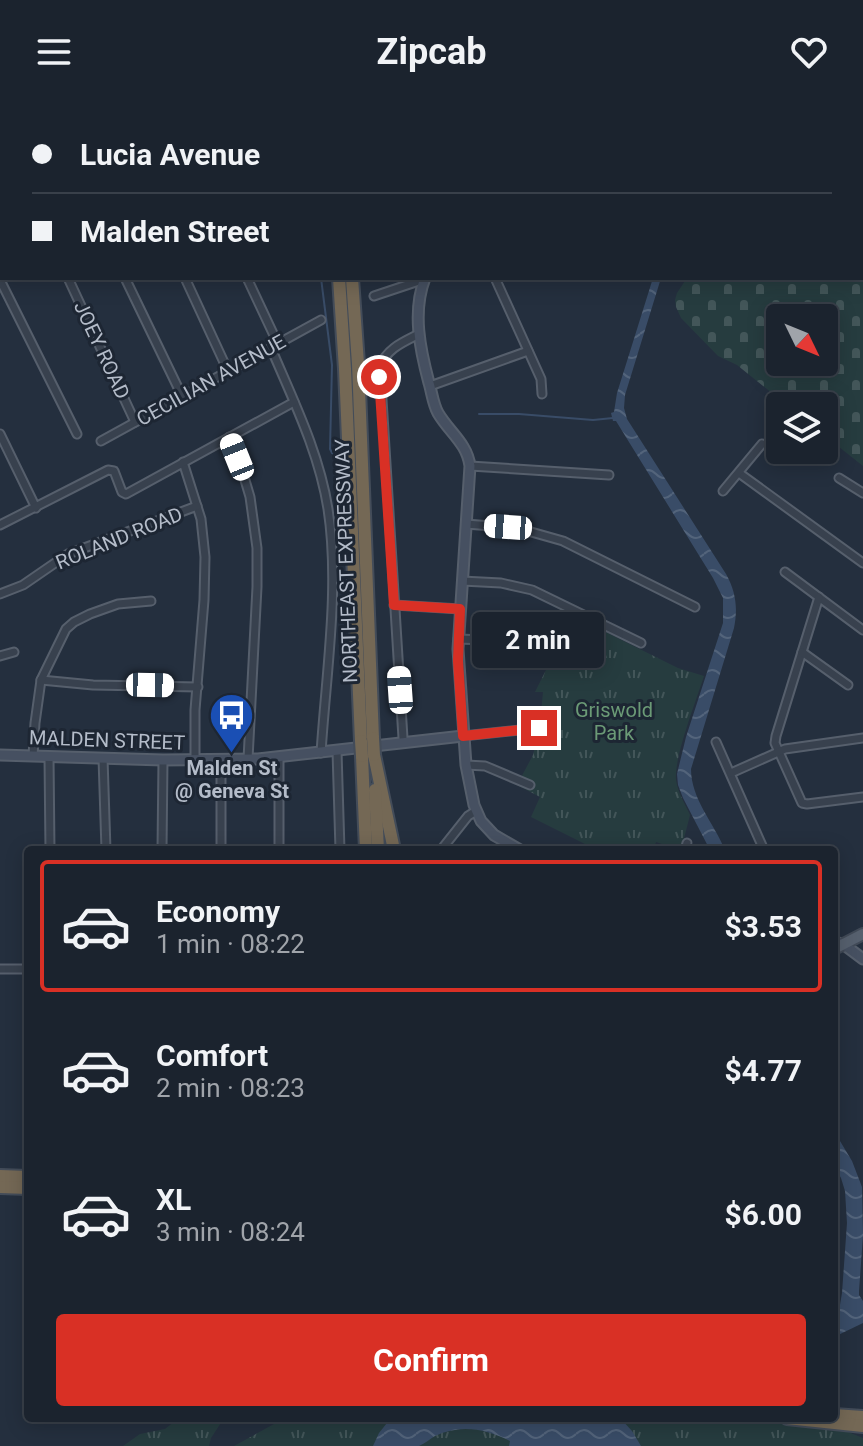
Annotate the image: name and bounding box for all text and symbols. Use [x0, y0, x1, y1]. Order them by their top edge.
icon: menu [32, 30, 76, 74]
icon: heart [787, 30, 831, 74]
text: Zipcab [377, 31, 486, 73]
text: Lucia Avenue [80, 137, 260, 172]
text: Malden Street [80, 214, 270, 249]
street label: JOEY ROAD [69, 297, 135, 403]
north arrow [766, 304, 838, 376]
map controls [766, 304, 838, 464]
street label: CECILIAN AVENUE [132, 329, 290, 431]
route start [361, 359, 397, 395]
button: layers [766, 392, 838, 464]
car [217, 430, 257, 484]
street label: NORTHEAST EXPRESSWAY [330, 439, 362, 683]
street label: ROLAND ROAD [52, 502, 186, 574]
car [483, 513, 533, 541]
callout: 2 min [473, 612, 605, 668]
text: 2 min [505, 625, 571, 655]
car [386, 665, 414, 715]
car [126, 673, 174, 697]
bus stop icon: Malden St @ Geneva St [208, 692, 256, 755]
park label: Griswold Park [575, 698, 653, 745]
route end [521, 710, 557, 746]
street label: MALDEN STREET [29, 725, 186, 755]
place label: Malden St @ Geneva St [175, 756, 289, 803]
icon: car [60, 890, 132, 962]
text: Economy [156, 894, 280, 929]
text: $3.53 [724, 909, 802, 944]
text: 1 min · 08:22 [156, 929, 305, 959]
icon: car [60, 1034, 132, 1106]
text: Comfort [156, 1038, 268, 1073]
text: $4.77 [724, 1053, 802, 1088]
text: 2 min · 08:23 [156, 1073, 305, 1103]
icon: car [60, 1178, 132, 1250]
text: XL [156, 1182, 191, 1217]
text: $6.00 [724, 1197, 802, 1232]
text: 3 min · 08:24 [156, 1217, 305, 1247]
button: Confirm [56, 1314, 806, 1406]

